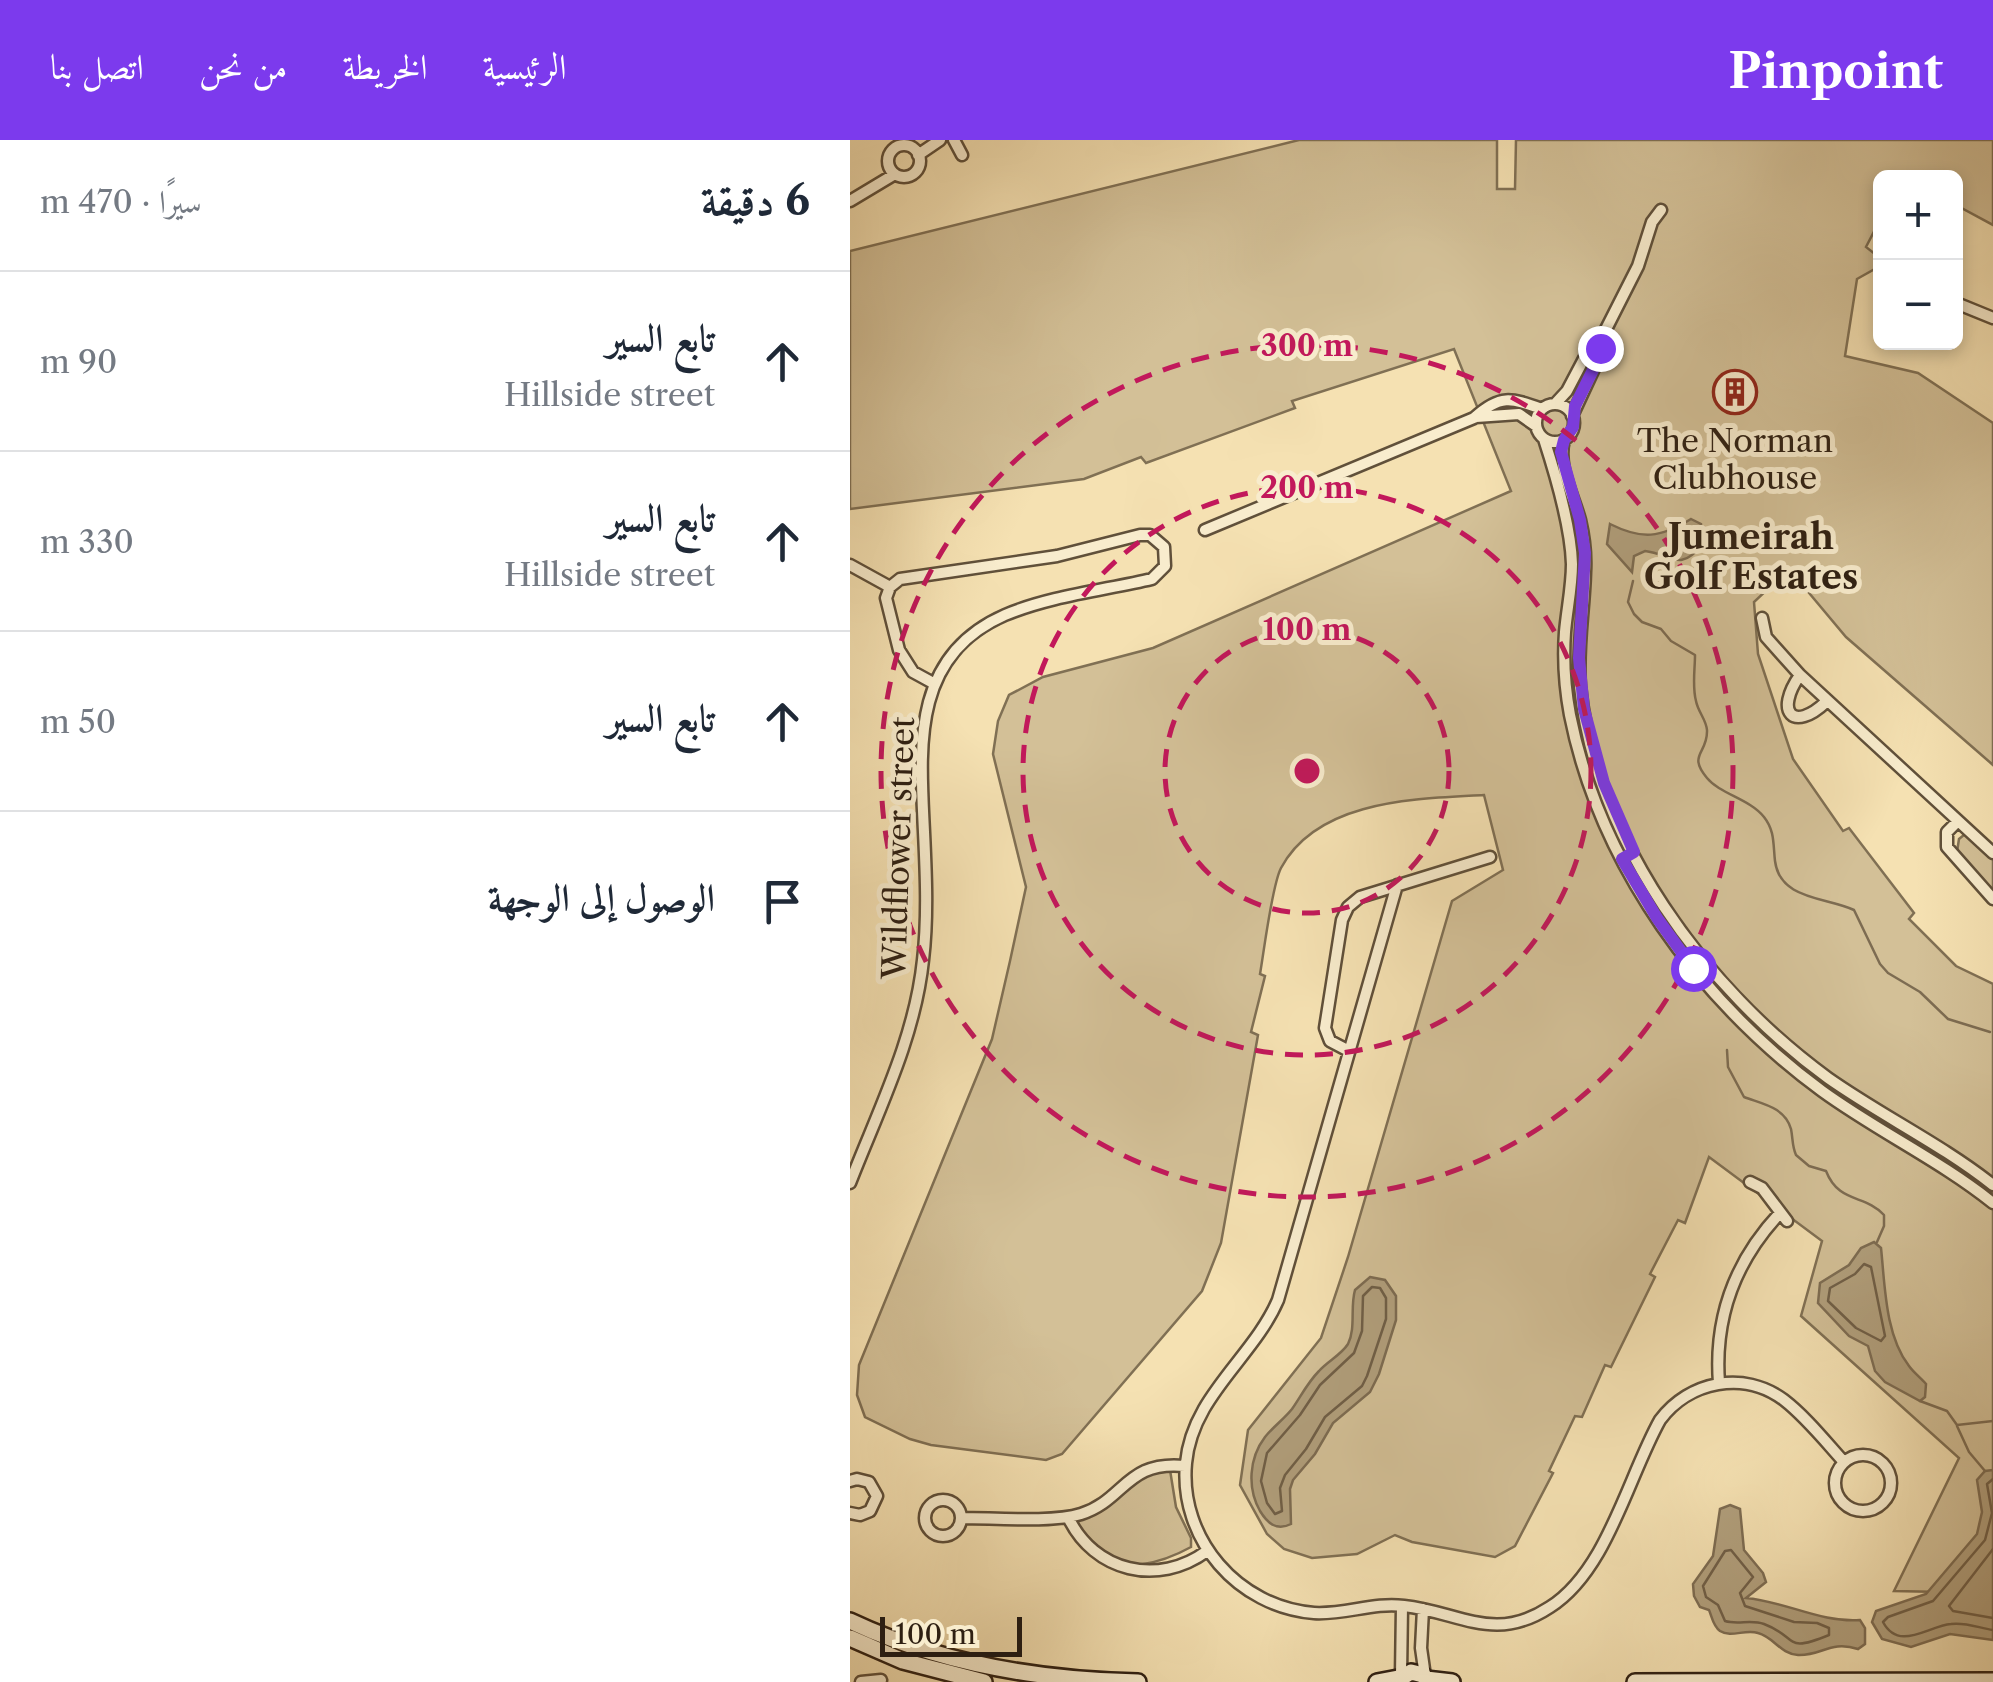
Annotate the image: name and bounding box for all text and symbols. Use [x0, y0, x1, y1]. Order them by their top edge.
text: Pinpoint [1728, 41, 1943, 100]
text: اتصل بنا [50, 45, 144, 88]
text: من نحن [199, 45, 287, 88]
text: الخريطة [342, 45, 428, 88]
text: الرئيسية [483, 45, 567, 88]
map controls [1873, 170, 1963, 350]
button: + [1873, 170, 1963, 260]
text: 6 دقيقة [701, 174, 810, 226]
text: سيرًا · 470 m [40, 182, 202, 221]
button: − [1873, 260, 1963, 350]
text: تابع السير [606, 314, 715, 361]
route end [1578, 326, 1624, 372]
text: 300 m [1261, 327, 1353, 364]
icon: ahead [755, 334, 810, 389]
text: 90 m [40, 342, 117, 381]
building icon: The Norman Clubhouse [1712, 369, 1758, 415]
text: Hillside street [504, 375, 715, 414]
place label: The Norman Clubhouse [1637, 421, 1833, 497]
text: 200 m [1260, 469, 1354, 506]
text: تابع السير [606, 494, 715, 541]
icon: ahead [755, 514, 810, 569]
district label: Jumeirah Golf Estates [1644, 515, 1858, 598]
text: 330 m [40, 522, 134, 561]
text: Hillside street [504, 555, 715, 594]
text: 100 m [1263, 611, 1352, 648]
text: تابع السير [606, 694, 715, 741]
icon: ahead [755, 694, 810, 749]
text: 50 m [40, 702, 116, 741]
street label: Wildflower street [874, 715, 922, 981]
centre of rings [1289, 753, 1325, 789]
text: الوصول إلى الوجهة [488, 874, 715, 921]
icon: arrive [755, 874, 810, 929]
route start [1671, 946, 1717, 992]
scale bar [880, 1612, 1022, 1656]
text: 100 m [895, 1617, 976, 1651]

